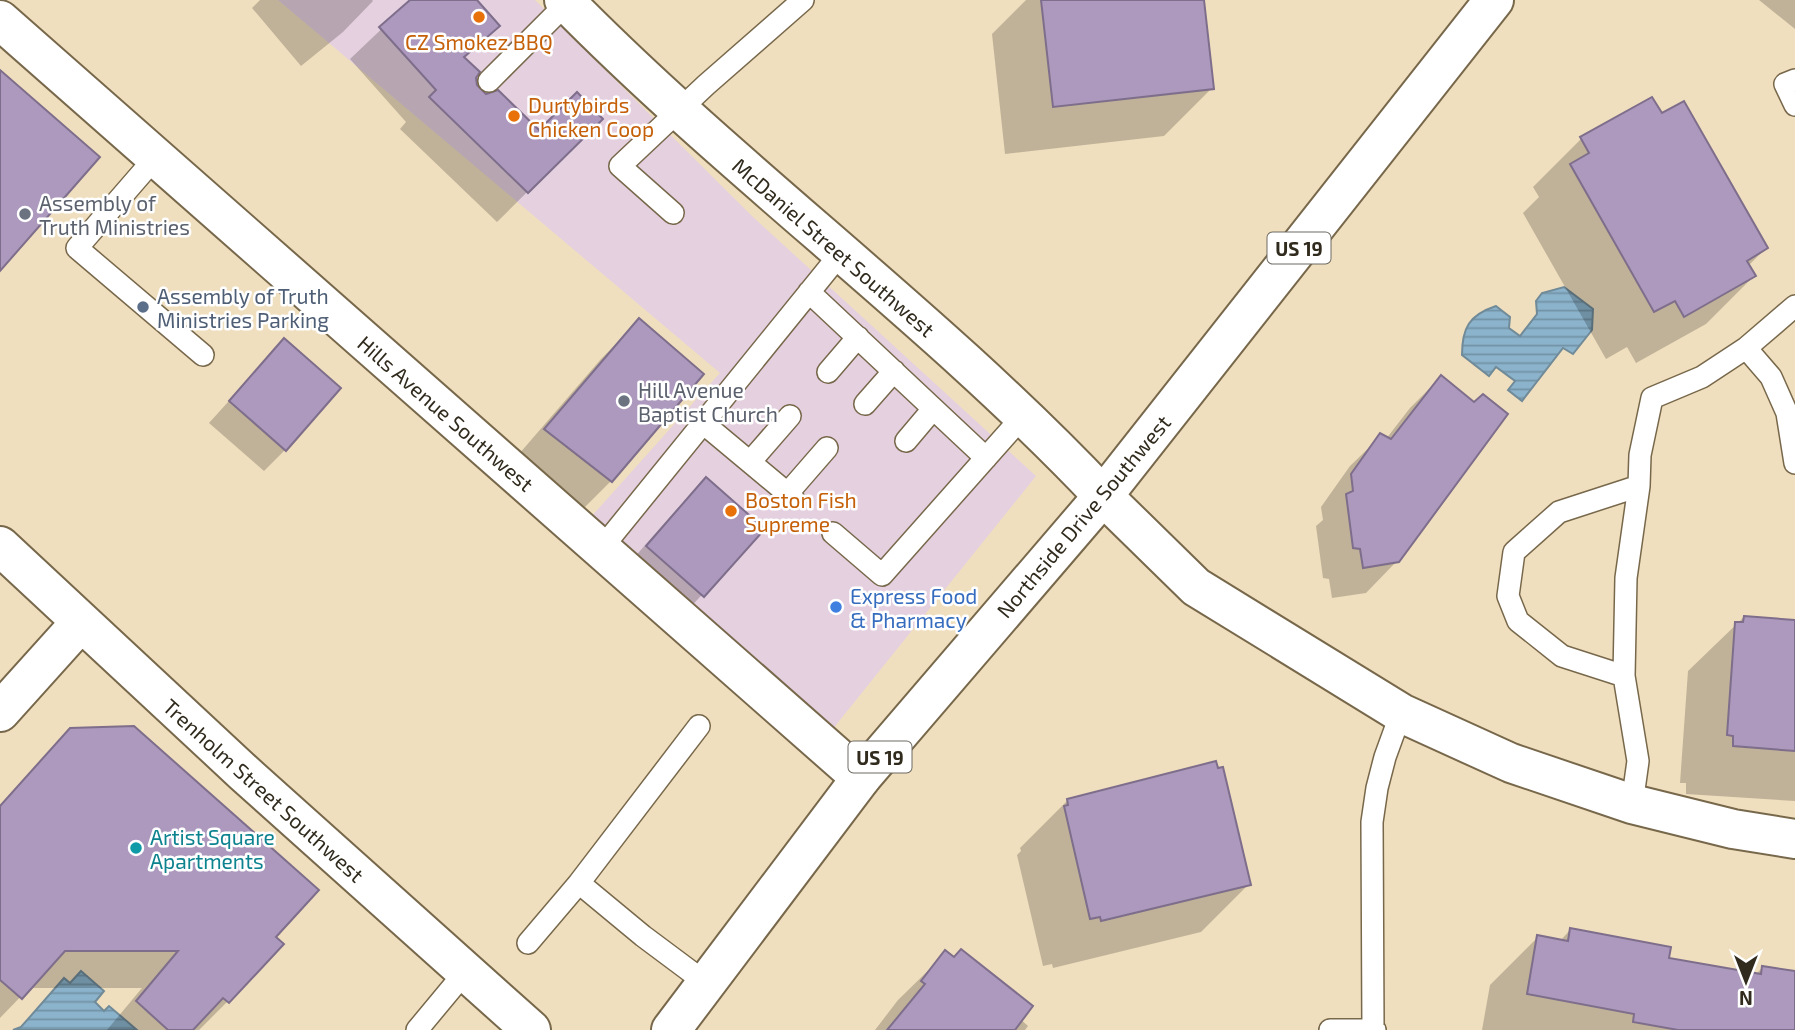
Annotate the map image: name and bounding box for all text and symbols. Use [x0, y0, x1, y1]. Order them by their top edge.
marker: CZ Smokez BBQ [471, 9, 487, 25]
place label: CZ Smokez BBQ [405, 29, 553, 55]
place label: Durtybirds Chicken Coop [528, 92, 654, 141]
marker: Durtybirds Chicken Coop [506, 108, 522, 124]
street label: McDaniel Street Southwest [728, 152, 940, 342]
place label: Assembly of Truth Ministries [39, 190, 190, 239]
marker: Assembly of Truth Ministries [17, 206, 33, 222]
road number: US 19 [1268, 232, 1330, 264]
place label: Assembly of Truth Ministries Parking [157, 283, 329, 332]
marker: Assembly of Truth Ministries Parking [135, 299, 151, 315]
street label: Hills Avenue Southwest [353, 330, 539, 496]
place label: Hill Avenue Baptist Church [638, 377, 778, 426]
marker: Hill Avenue Baptist Church [616, 393, 632, 409]
street label: Northside Drive Southwest [991, 410, 1175, 622]
place label: Boston Fish Supreme [745, 487, 857, 536]
marker: Boston Fish Supreme [723, 503, 739, 519]
place label: Express Food & Pharmacy [850, 583, 977, 632]
marker: Express Food & Pharmacy [828, 599, 844, 615]
street label: Trenholm Street Southwest [158, 693, 370, 887]
road number: US 19 [848, 742, 912, 772]
place label: Artist Square Apartments [150, 824, 275, 873]
marker: Artist Square Apartments [128, 840, 144, 856]
north arrow [1711, 946, 1781, 1016]
text: N [1739, 987, 1753, 1010]

